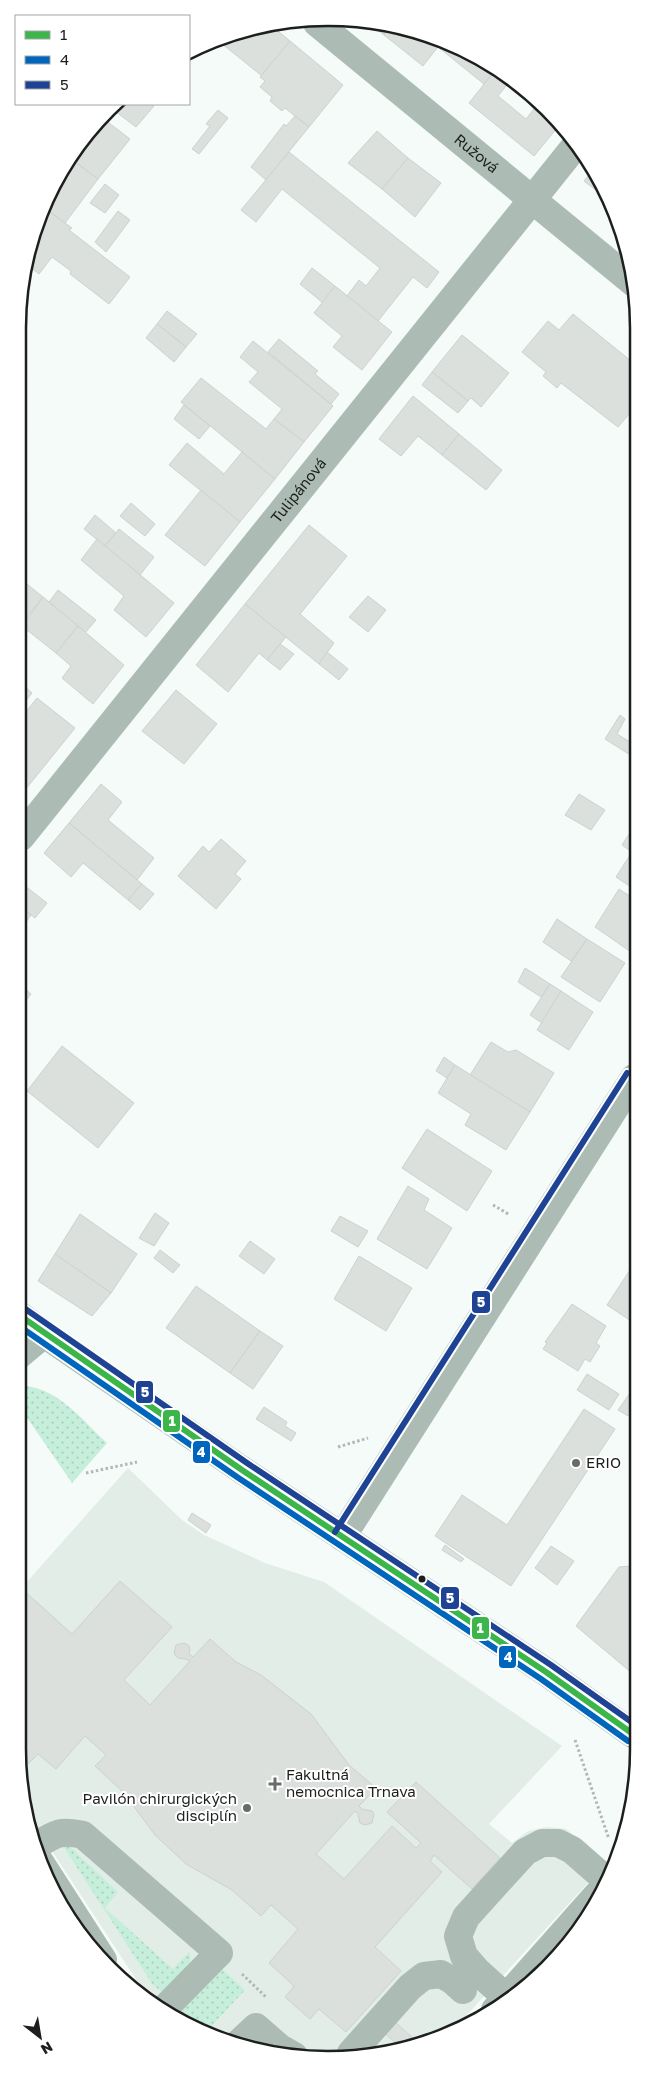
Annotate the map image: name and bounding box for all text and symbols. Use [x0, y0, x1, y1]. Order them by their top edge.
legend [15, 15, 190, 105]
text: 1 [60, 25, 67, 43]
text: 4 [60, 50, 69, 68]
text: 5 [60, 75, 69, 93]
street label: Ružová [451, 130, 503, 176]
street label: Tulipánová [267, 454, 329, 526]
line badge: 5 [471, 1290, 491, 1314]
text: 5 [477, 1293, 486, 1310]
line badge: 5 [135, 1380, 154, 1404]
text: 5 [141, 1383, 150, 1400]
line badge: 1 [162, 1409, 181, 1433]
text: 1 [168, 1412, 176, 1429]
line badge: 4 [192, 1440, 211, 1464]
text: 4 [197, 1443, 206, 1460]
place label: ERIO [586, 1453, 621, 1471]
marker: ERIO [570, 1457, 582, 1469]
unlabelled marker [417, 1574, 427, 1584]
line badge: 5 [440, 1586, 460, 1610]
text: 5 [446, 1589, 455, 1606]
line badge: 1 [471, 1616, 490, 1640]
text: 1 [476, 1619, 484, 1636]
line badge: 4 [498, 1645, 517, 1669]
text: 4 [504, 1648, 513, 1665]
place label: Fakultná nemocnica Trnava [286, 1765, 416, 1800]
marker: Fakultná nemocnica Trnava [268, 1777, 282, 1791]
place label: Pavilón chirurgických disciplín [83, 1789, 237, 1824]
marker: Pavilón chirurgických disciplín [241, 1802, 253, 1814]
north arrow [15, 2012, 65, 2062]
text: N [38, 2039, 56, 2059]

